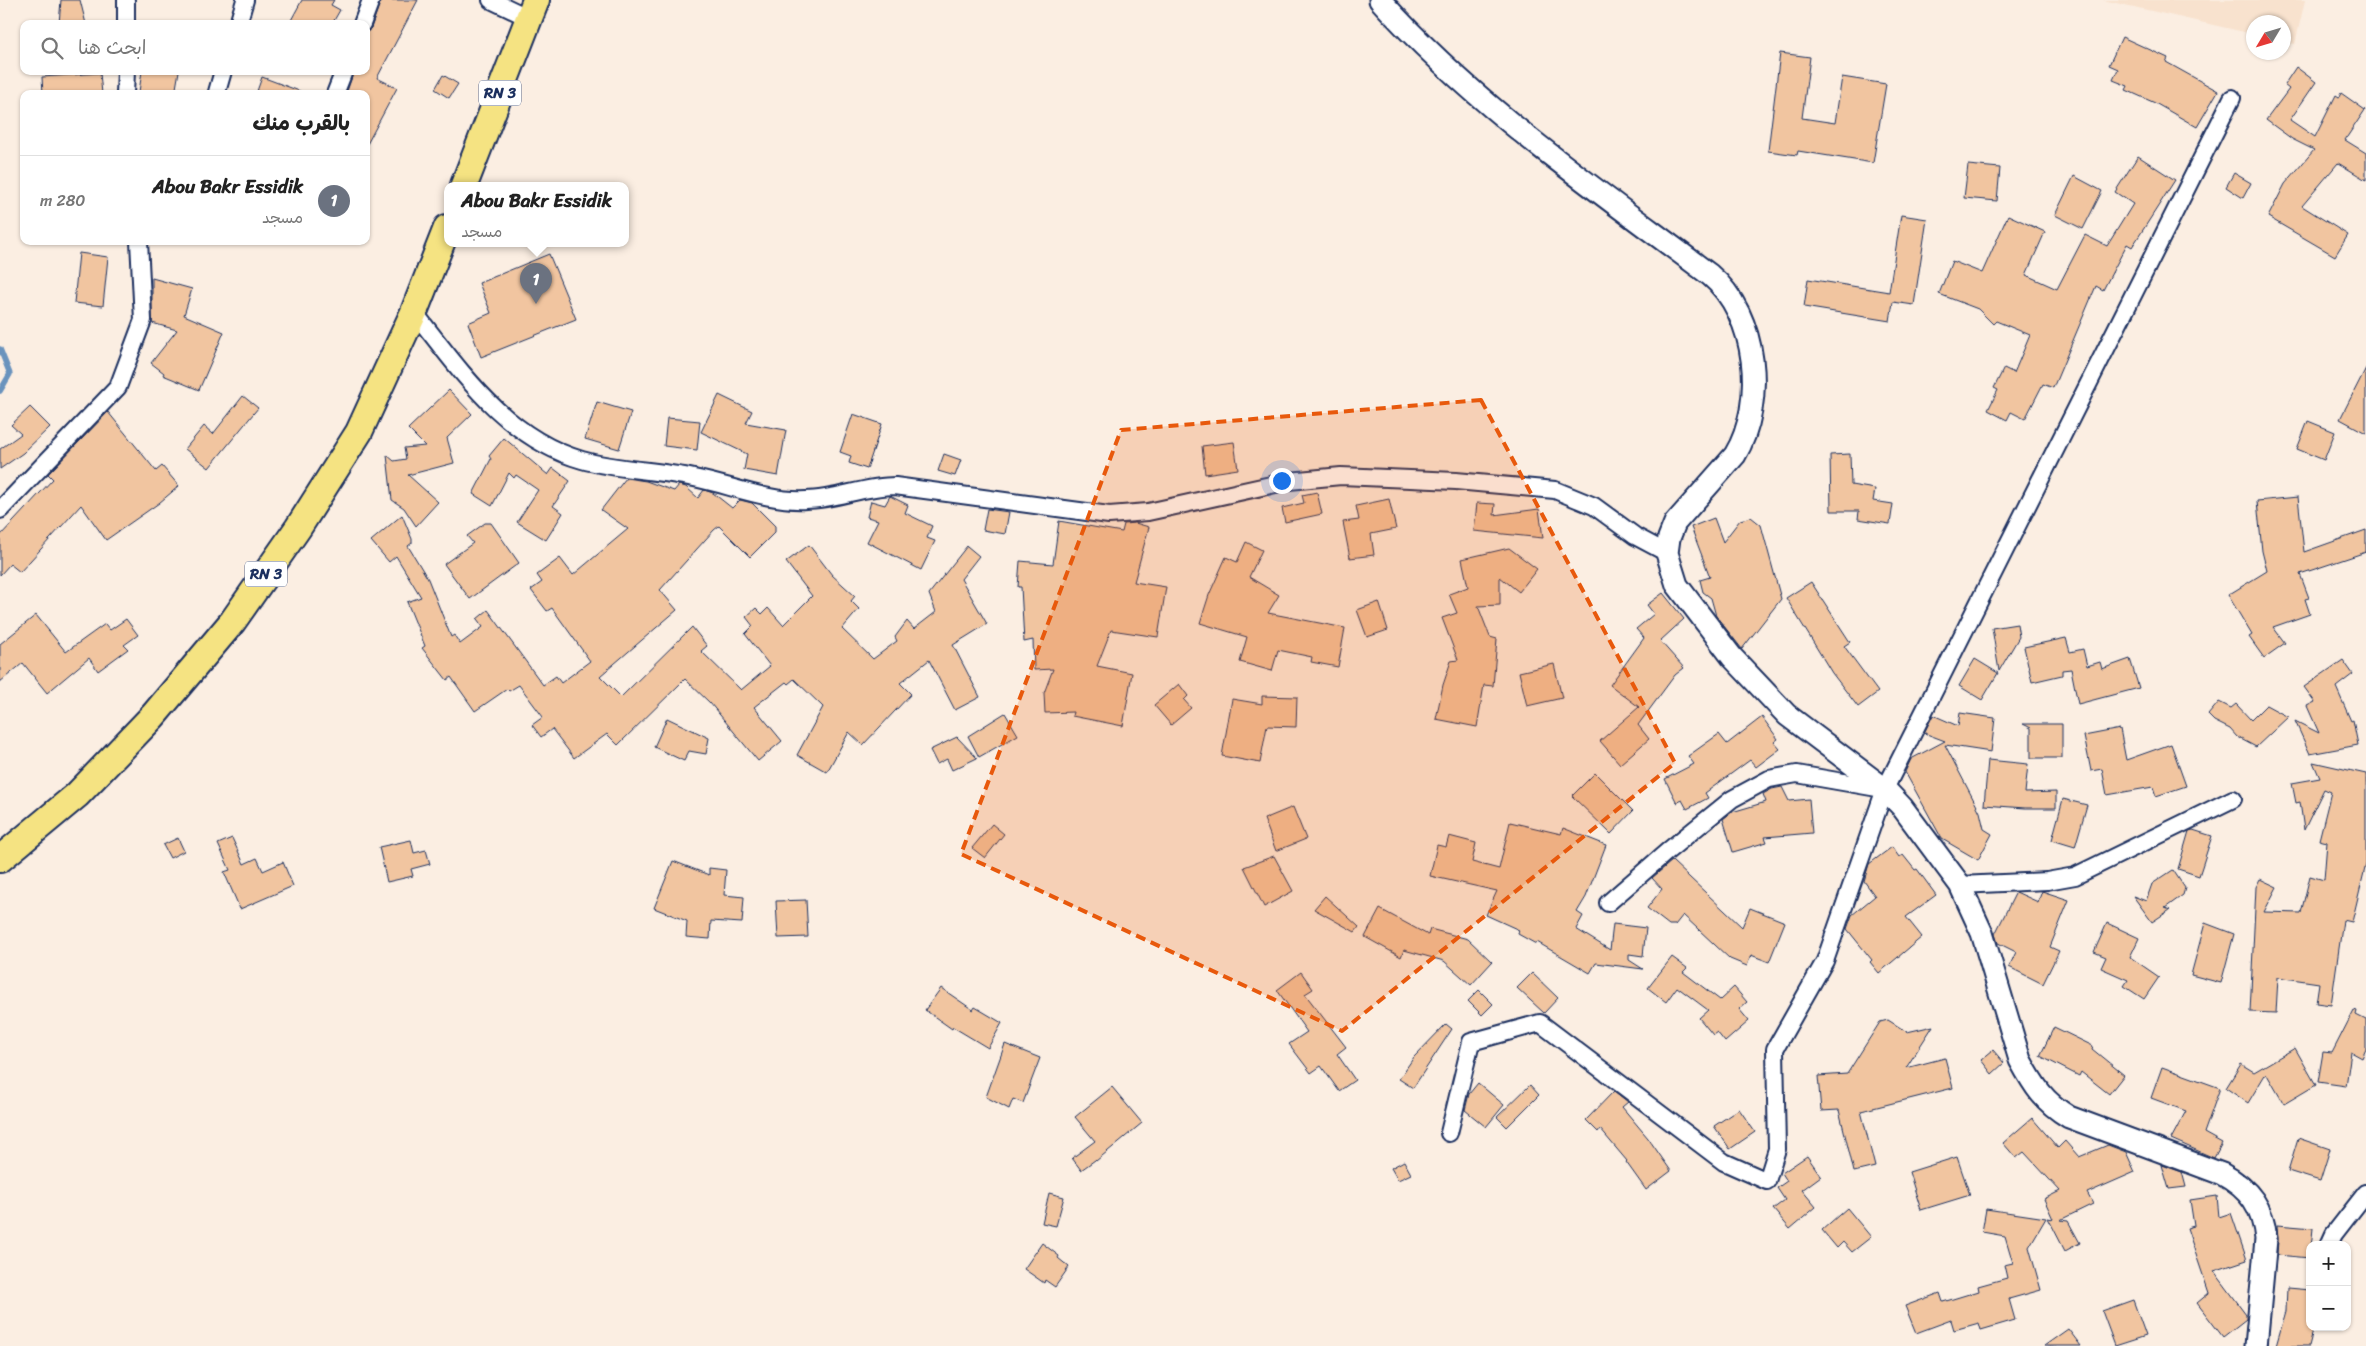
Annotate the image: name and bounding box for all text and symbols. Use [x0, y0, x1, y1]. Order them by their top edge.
north arrow [2246, 15, 2291, 60]
search box [20, 20, 370, 75]
text: ابحث هنا [78, 31, 146, 64]
icon: search [38, 34, 66, 62]
road number: RN 3 [479, 80, 521, 106]
text: بالقرب منك [252, 104, 350, 142]
text: Abou Bakr Essidik [152, 170, 303, 203]
popup [444, 182, 629, 247]
text: Abou Bakr Essidik [461, 184, 612, 217]
text: 280 m [40, 186, 85, 215]
text: 1 [331, 186, 337, 215]
text: مسجد [262, 203, 303, 232]
text: مسجد [461, 217, 502, 246]
pin: 1 [520, 263, 552, 304]
your location [1269, 468, 1295, 494]
road number: RN 3 [245, 562, 287, 586]
map controls [2306, 1241, 2351, 1331]
button: + [2306, 1241, 2351, 1286]
button: − [2306, 1286, 2351, 1331]

